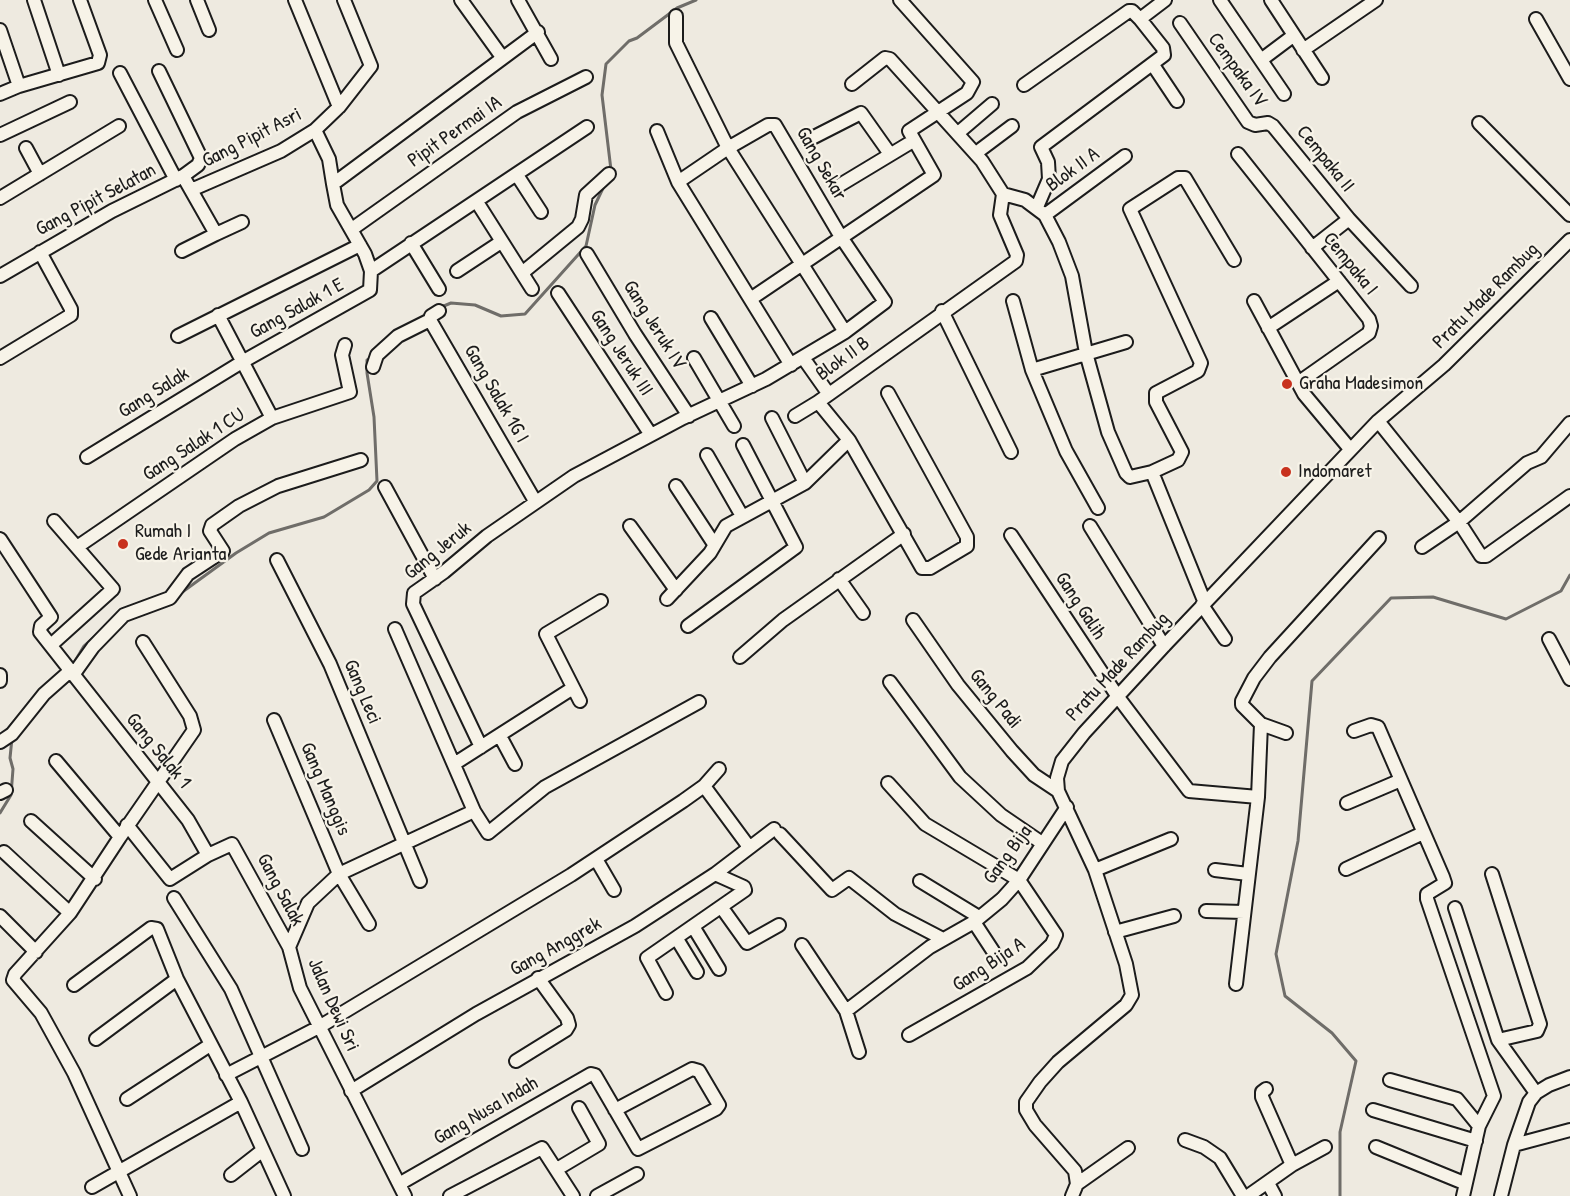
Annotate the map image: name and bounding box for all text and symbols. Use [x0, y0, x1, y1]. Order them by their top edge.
street label: Cempaka IV [1202, 28, 1272, 112]
street label: Pipit Permai IA [404, 91, 506, 173]
street label: Gang Pipit Asri [198, 103, 306, 173]
street label: Cempaka II [1291, 121, 1359, 197]
street label: Gang Sekar [790, 123, 852, 205]
street label: Blok II A [1042, 143, 1104, 197]
street label: Gang Pipit Selatan [32, 158, 160, 242]
street label: Cempaka I [1317, 228, 1383, 300]
street label: Pratu Made Rambug [1428, 238, 1544, 354]
street label: Gang Salak 1 E [246, 273, 348, 345]
street label: Gang Jeruk IV [617, 276, 691, 374]
street label: Gang Jeruk III [584, 305, 658, 401]
street label: Blok II B [811, 331, 875, 387]
street label: Gang Salak 1G I [458, 341, 534, 447]
street label: Gang Salak [114, 362, 194, 424]
place label: Graha Madesimon [1299, 372, 1423, 396]
marker: Graha Madesimon [1280, 377, 1294, 391]
street label: Gang Salak 1 CU [138, 403, 250, 487]
place label: Indomaret [1298, 460, 1372, 484]
marker: Indomaret [1279, 465, 1293, 479]
street label: Gang Jeruk [400, 517, 476, 585]
place label: Rumah I Gede Arianta [135, 520, 226, 567]
marker: Rumah I Gede Arianta [116, 537, 130, 551]
street label: Gang Galih [1049, 568, 1111, 644]
street label: Pratu Made Rambug [1061, 607, 1175, 727]
street label: Gang Leci [338, 656, 386, 728]
street label: Gang Padi [964, 664, 1026, 734]
street label: Gang Salak 1 [120, 708, 196, 794]
street label: Gang Manggis [295, 739, 355, 839]
street label: Gang Bija [979, 821, 1037, 889]
street label: Gang Salak [251, 850, 309, 930]
street label: Gang Anggrek [506, 912, 606, 982]
street label: Gang Bija A [948, 933, 1030, 997]
street label: Jalan Dewi Sri [302, 955, 364, 1055]
street label: Gang Nusa Indah [430, 1071, 542, 1151]

